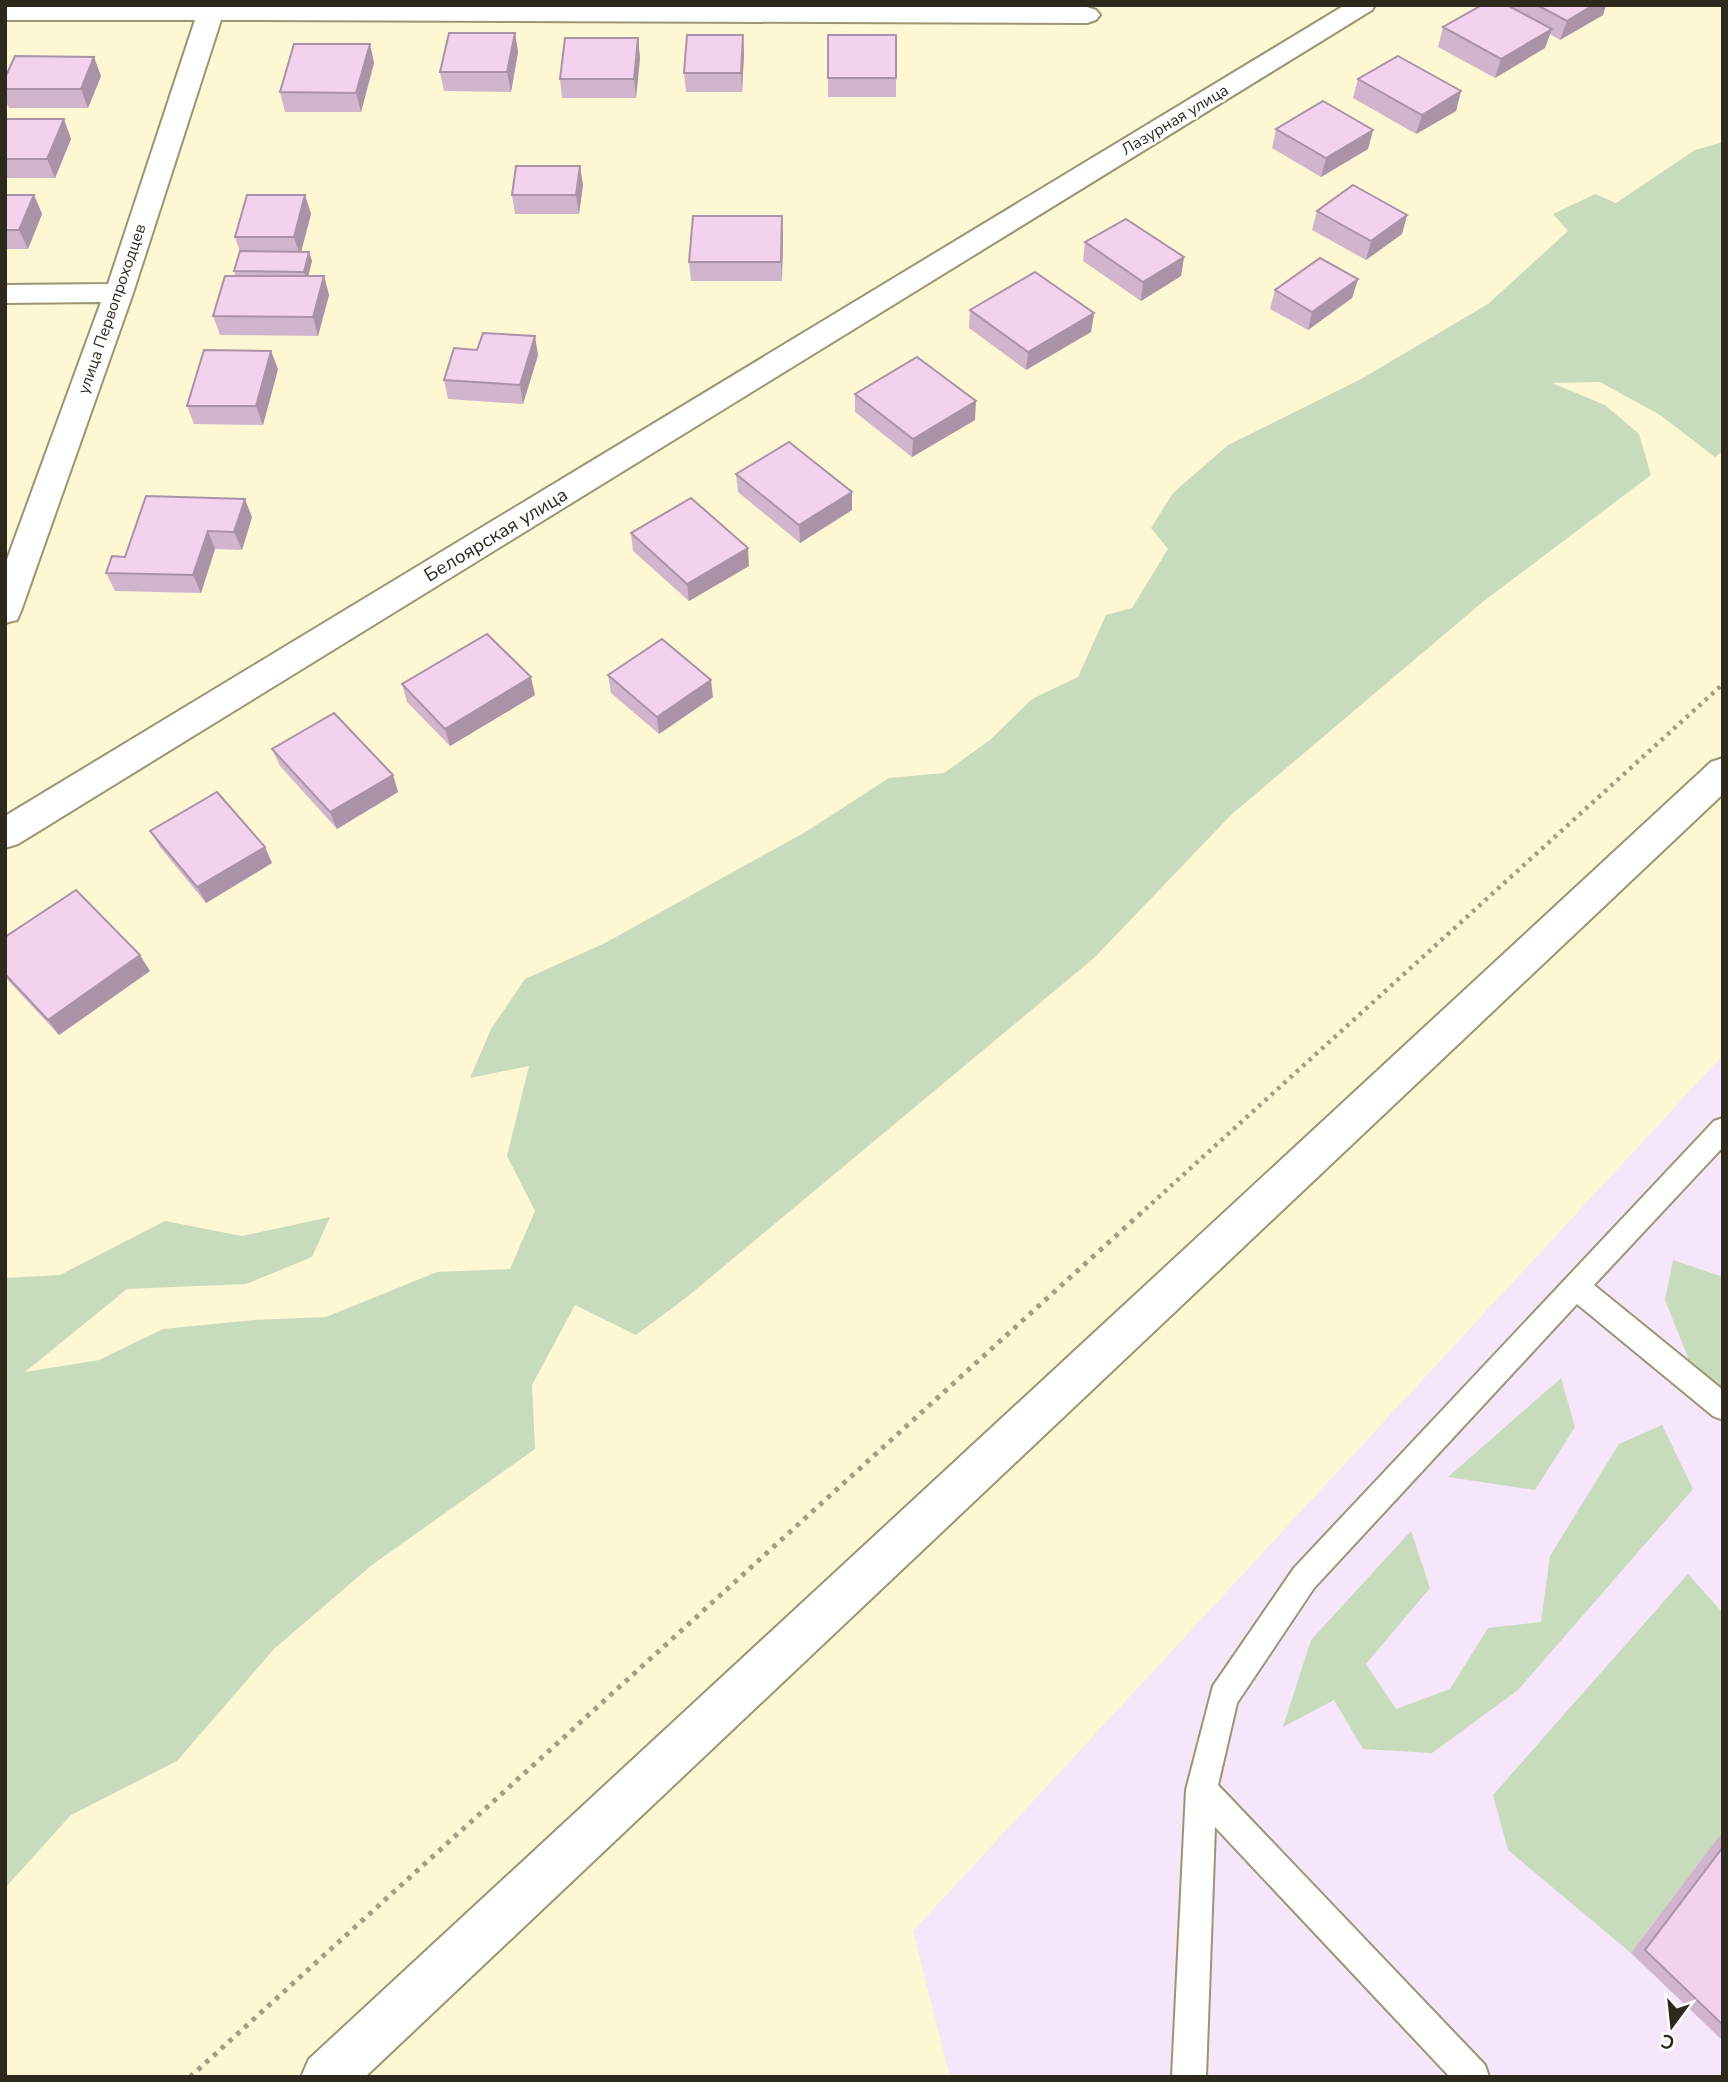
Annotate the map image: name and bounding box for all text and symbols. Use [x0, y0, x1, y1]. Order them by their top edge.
street label: Лазурная улица [1117, 79, 1233, 161]
street label: улица Первопроходцев [73, 221, 152, 397]
street label: Белоярская улица [419, 482, 573, 588]
north arrow [1637, 1991, 1707, 2061]
text: С [1658, 2027, 1677, 2056]

